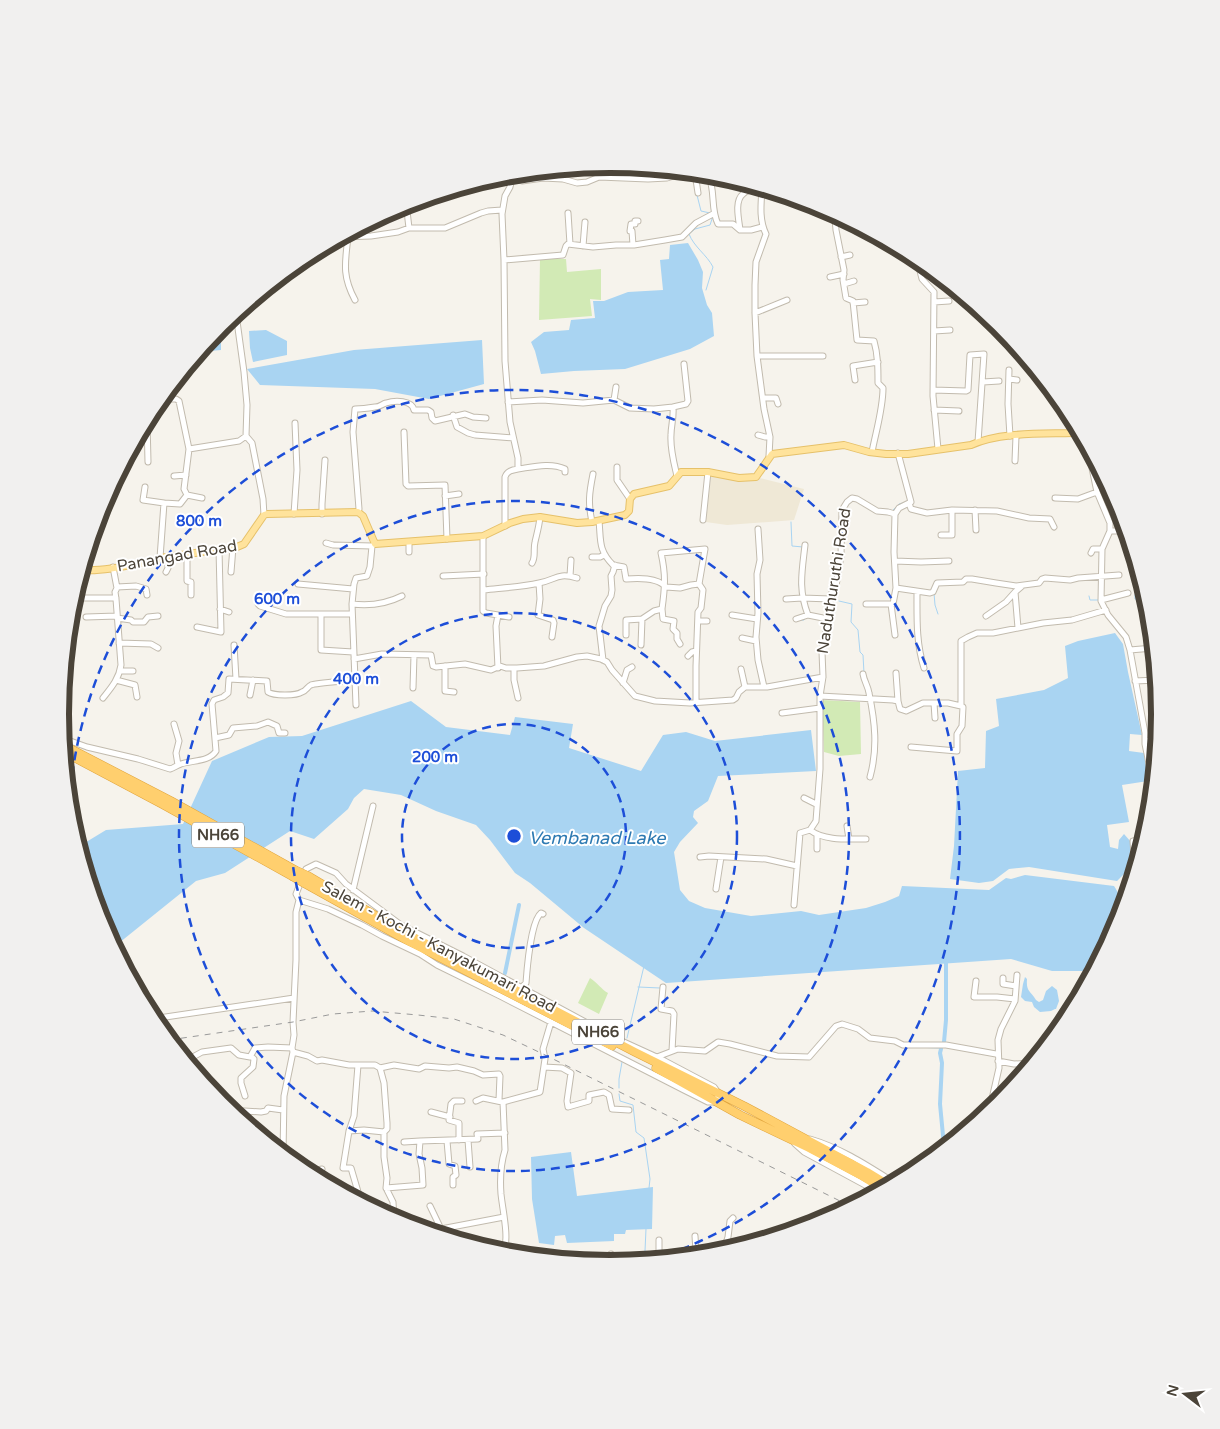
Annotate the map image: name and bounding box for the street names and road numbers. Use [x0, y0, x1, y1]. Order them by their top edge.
street label: Naduthuruthi Road [813, 507, 855, 655]
street label: Panangad Road [115, 536, 239, 576]
road number: NH66 [192, 822, 244, 848]
street label: Salem - Kochi - Kanyakumari Road [318, 877, 560, 1017]
road number: NH66 [572, 1020, 624, 1044]

